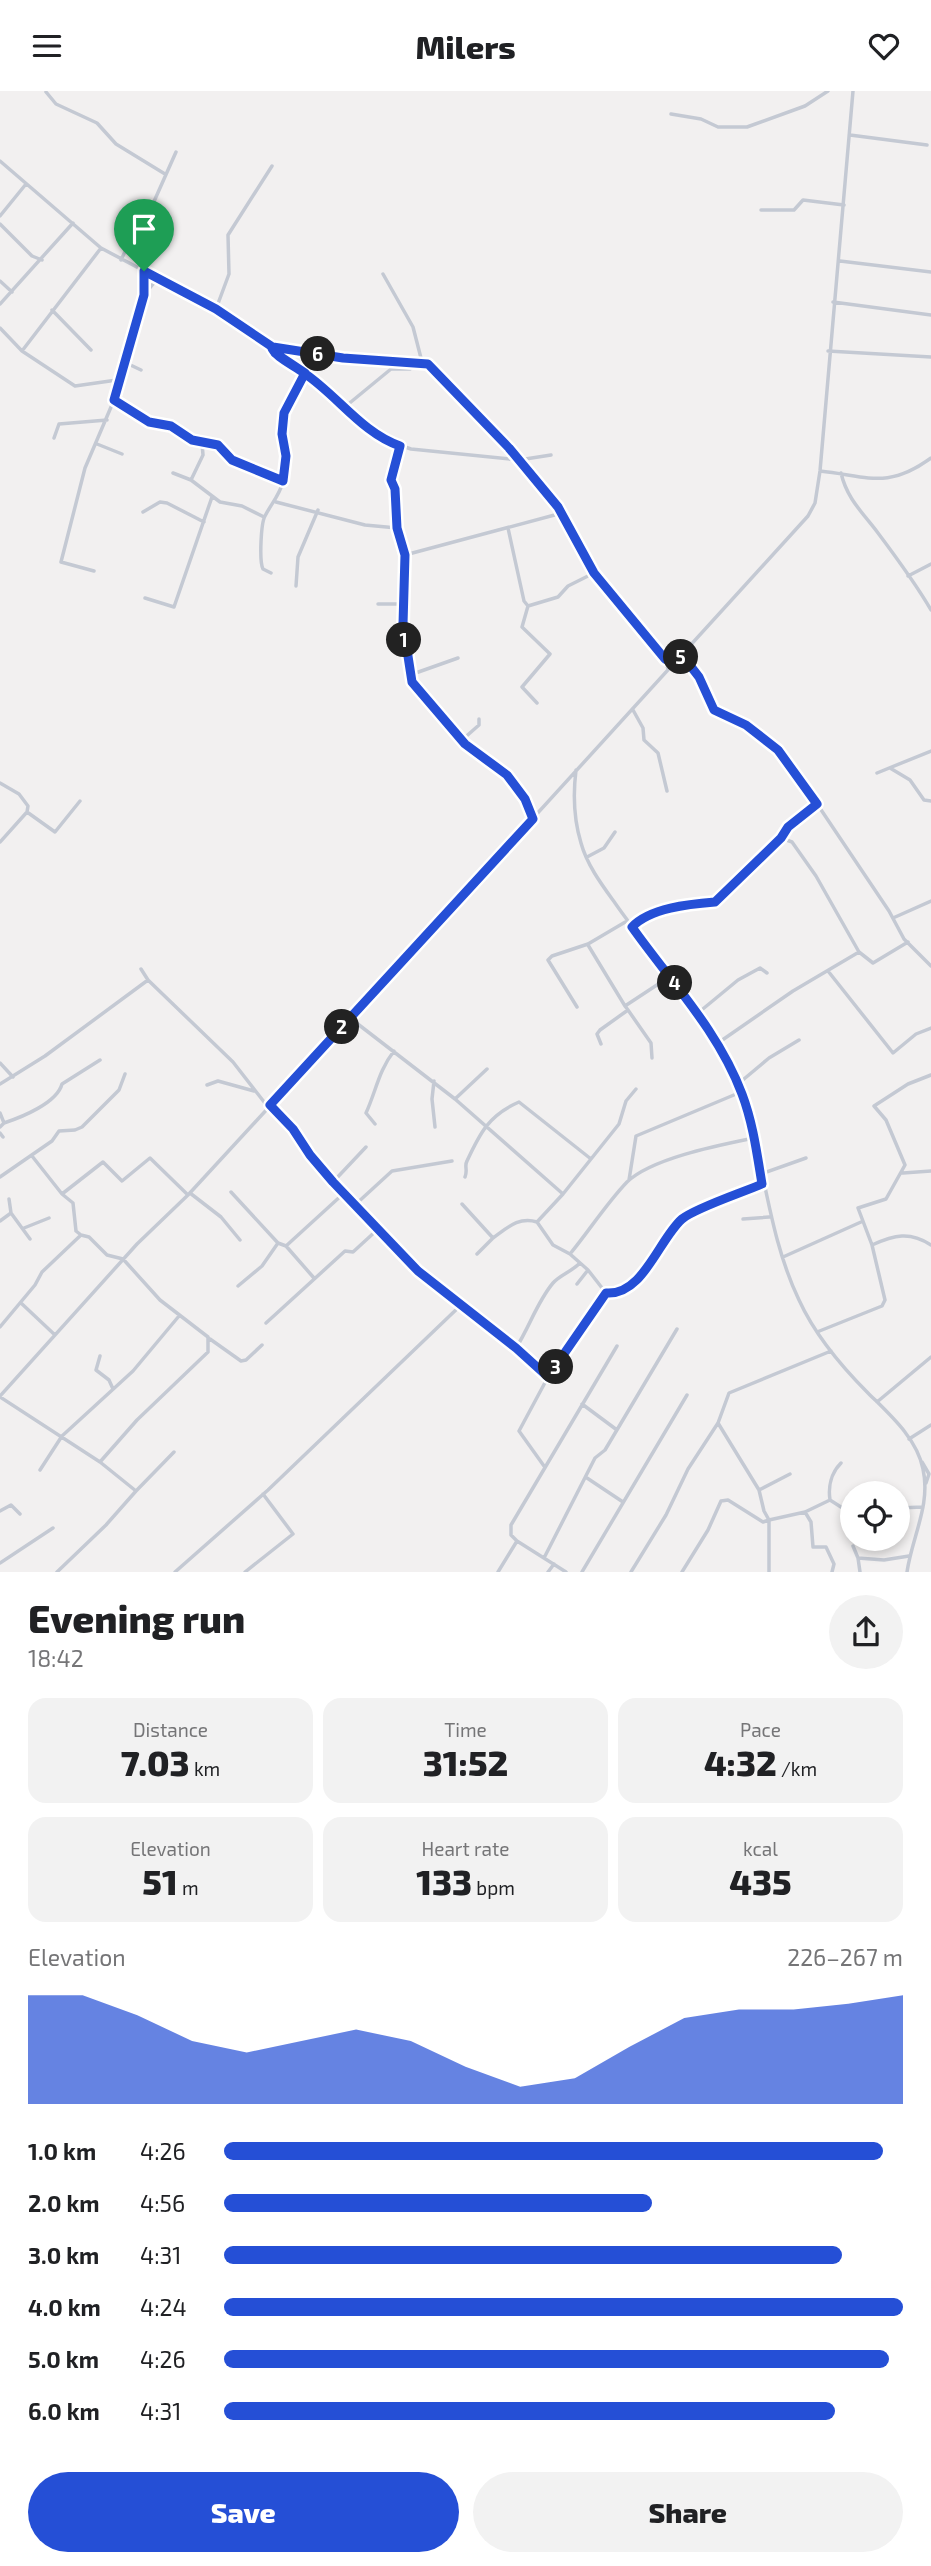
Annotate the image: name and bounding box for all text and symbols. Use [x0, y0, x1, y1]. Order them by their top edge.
icon: menu [28, 27, 66, 65]
text: Milers [415, 27, 516, 65]
icon: heart [865, 27, 903, 65]
pin [114, 199, 174, 271]
icon: arrive [125, 210, 163, 248]
pin: 6 [300, 337, 336, 371]
text: 6 [312, 342, 323, 365]
pin: 1 [386, 623, 422, 657]
text: 1 [399, 628, 408, 651]
pin: 5 [664, 639, 698, 675]
text: 5 [675, 645, 686, 668]
pin: 4 [658, 965, 692, 1001]
text: 4 [668, 971, 681, 994]
pin: 2 [324, 1009, 360, 1045]
text: 2 [336, 1015, 347, 1038]
pin: 3 [538, 1349, 574, 1385]
text: 3 [550, 1355, 561, 1378]
map controls [840, 1481, 910, 1551]
button: locate [840, 1481, 910, 1551]
text: Evening run [28, 1595, 245, 1641]
button: share [829, 1595, 903, 1669]
text: 18:42 [28, 1644, 84, 1672]
text: Distance [133, 1718, 208, 1741]
text: Time [444, 1718, 487, 1741]
text: Pace [740, 1718, 781, 1741]
text: 7.03 [121, 1741, 190, 1783]
text: 31:52 [423, 1741, 508, 1783]
text: 4:32 [704, 1741, 777, 1783]
text: km [190, 1757, 220, 1780]
text: /km [777, 1757, 817, 1780]
text: Elevation [130, 1837, 211, 1860]
text: Heart rate [422, 1837, 509, 1860]
text: kcal [743, 1837, 778, 1860]
text: 51 [142, 1860, 178, 1902]
text: 133 [416, 1860, 472, 1902]
text: 435 [729, 1860, 792, 1902]
text: m [178, 1876, 199, 1899]
text: bpm [472, 1876, 515, 1899]
text: Elevation [28, 1943, 126, 1971]
text: 226–267 m [787, 1943, 903, 1971]
text: 1.0 km [28, 2137, 96, 2165]
text: 4:26 [140, 2137, 186, 2165]
text: 2.0 km [28, 2189, 100, 2217]
text: 4:56 [140, 2189, 185, 2217]
text: 3.0 km [28, 2241, 99, 2269]
text: 4:31 [140, 2241, 182, 2269]
text: 4.0 km [28, 2293, 101, 2321]
text: 4:24 [140, 2293, 187, 2321]
text: 5.0 km [28, 2345, 99, 2373]
text: 4:26 [140, 2345, 186, 2373]
text: 6.0 km [28, 2397, 100, 2425]
text: 4:31 [140, 2397, 182, 2425]
button: Save [28, 2472, 459, 2552]
button: Share [473, 2472, 903, 2552]

